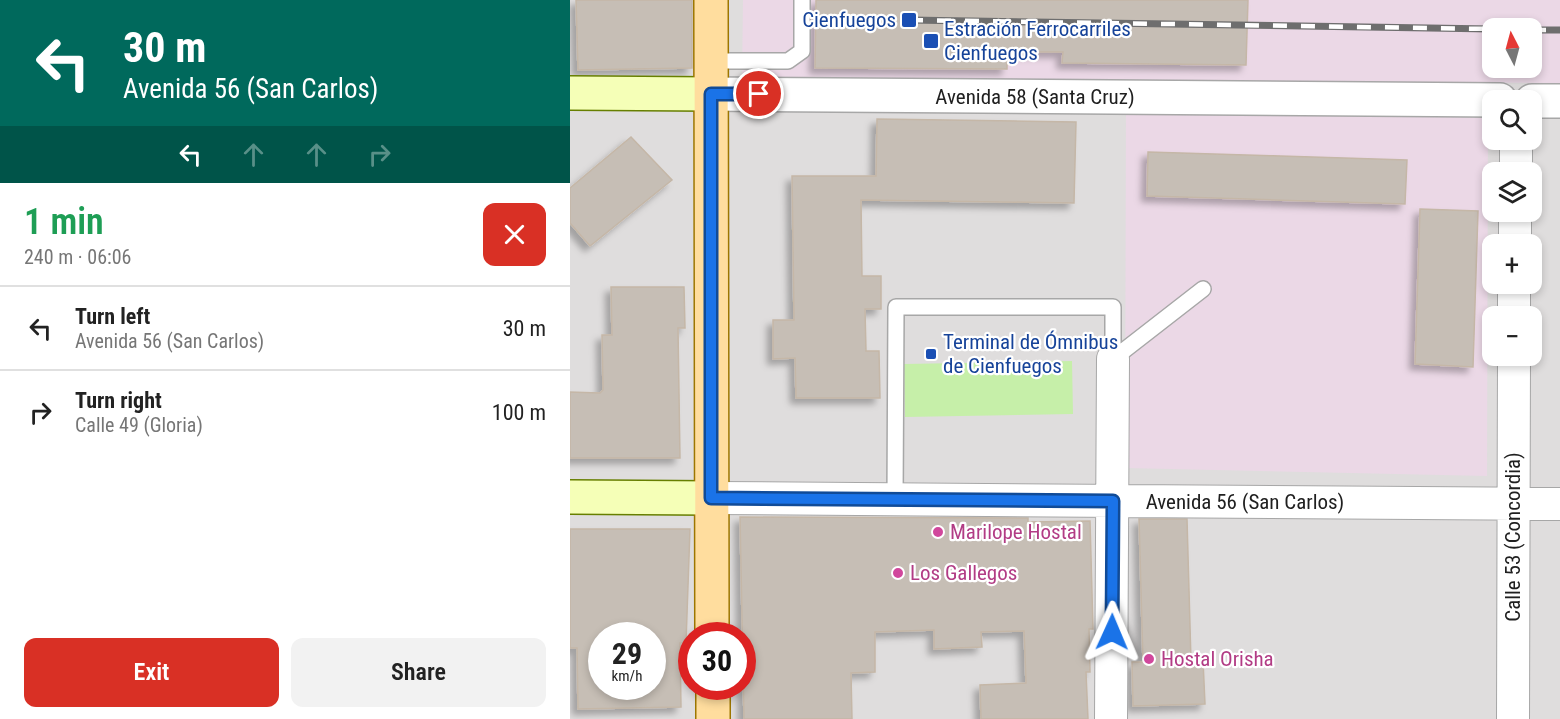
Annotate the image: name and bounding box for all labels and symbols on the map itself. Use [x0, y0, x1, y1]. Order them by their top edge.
place label: Cienfuegos [802, 8, 896, 32]
marker: Cienfuegos [900, 11, 918, 29]
place label: Estración Ferrocarriles Cienfuegos [944, 17, 1131, 65]
north arrow [1482, 18, 1542, 78]
marker: Estración Ferrocarriles Cienfuegos [922, 32, 940, 50]
pin [733, 68, 784, 119]
street label: Avenida 58 (Santa Cruz) [935, 85, 1135, 109]
place label: Terminal de Ómnibus de Cienfuegos [943, 330, 1118, 378]
marker: Terminal de Ómnibus de Cienfuegos [924, 347, 938, 361]
street label: Calle 53 (Concordia) [1501, 452, 1525, 622]
street label: Avenida 56 (San Carlos) [1146, 490, 1344, 514]
place label: Marilope Hostal [950, 520, 1082, 544]
marker: Marilope Hostal [931, 525, 945, 539]
place label: Los Gallegos [910, 561, 1017, 585]
marker: Los Gallegos [891, 566, 905, 580]
position arrow [1080, 600, 1144, 664]
speed limit sign: 30 [678, 622, 756, 700]
place label: Hostal Orisha [1161, 647, 1274, 671]
marker: Hostal Orisha [1142, 652, 1156, 666]

